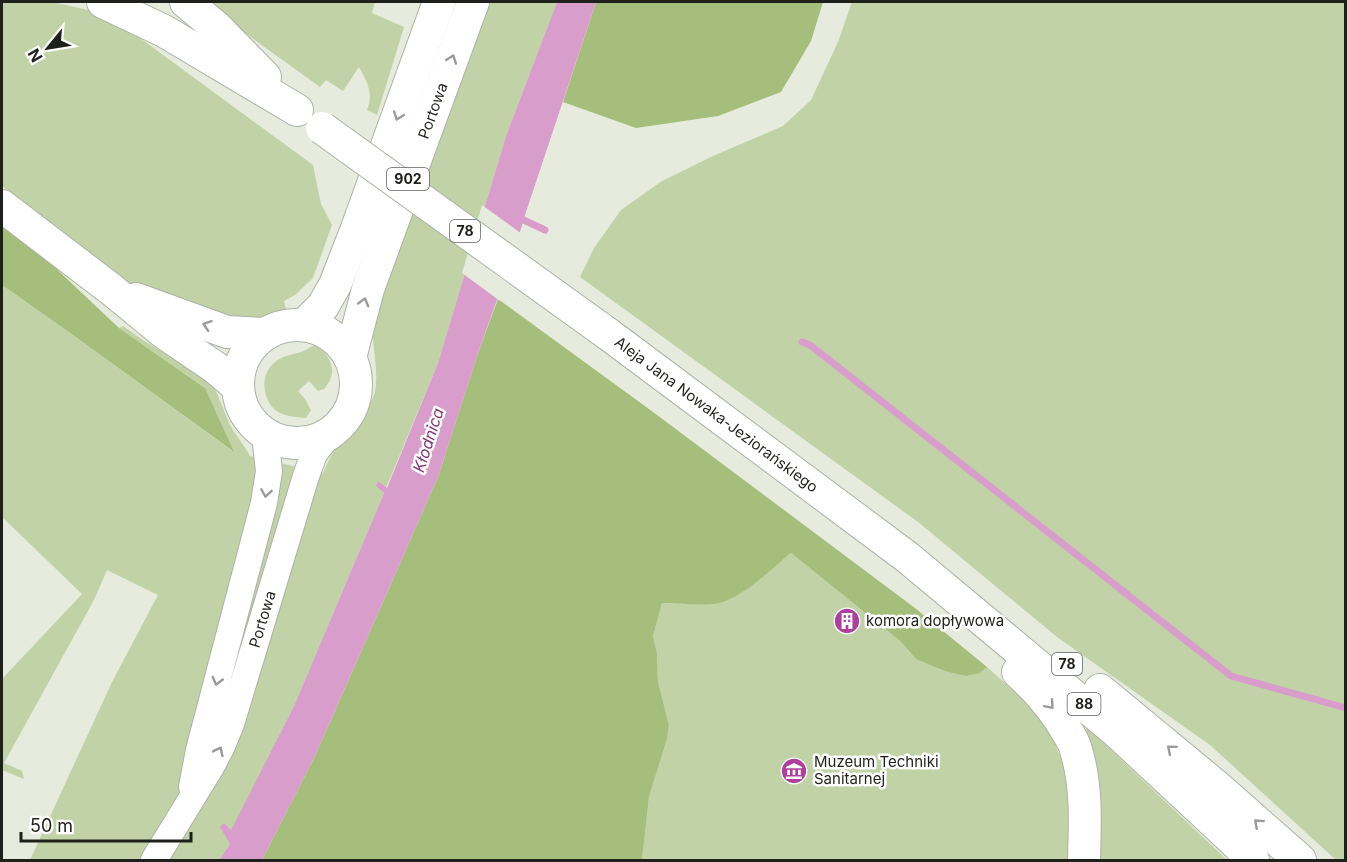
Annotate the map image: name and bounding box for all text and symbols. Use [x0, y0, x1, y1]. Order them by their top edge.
north arrow [18, 18, 78, 78]
text: N [23, 45, 47, 66]
one-way arrow [445, 54, 458, 65]
street label: Portowa [414, 80, 452, 141]
one-way arrow [393, 110, 406, 121]
road number: 902 [387, 168, 429, 190]
road number: 78 [450, 220, 480, 242]
one-way arrow [357, 297, 370, 307]
one-way arrow [202, 320, 213, 332]
street label: Aleja Jana Nowaka-Jeziorańskiego [611, 332, 822, 496]
water label: Kłodnica [408, 405, 448, 475]
one-way arrow [260, 487, 273, 497]
street label: Portowa [245, 588, 280, 650]
building icon: komora dopływowa [832, 606, 862, 636]
place label: komora dopływowa [866, 611, 1004, 630]
road number: 78 [1052, 653, 1082, 675]
one-way arrow [212, 676, 224, 686]
road number: 88 [1068, 693, 1100, 715]
one-way arrow [1043, 698, 1054, 709]
one-way arrow [1167, 745, 1178, 756]
one-way arrow [211, 747, 223, 758]
place label: Muzeum Techniki Sanitarnej [814, 752, 939, 788]
museum icon: Muzeum Techniki Sanitarnej [779, 756, 809, 786]
scale bar [21, 805, 190, 843]
text: 50 m [30, 815, 73, 836]
one-way arrow [1254, 819, 1265, 830]

